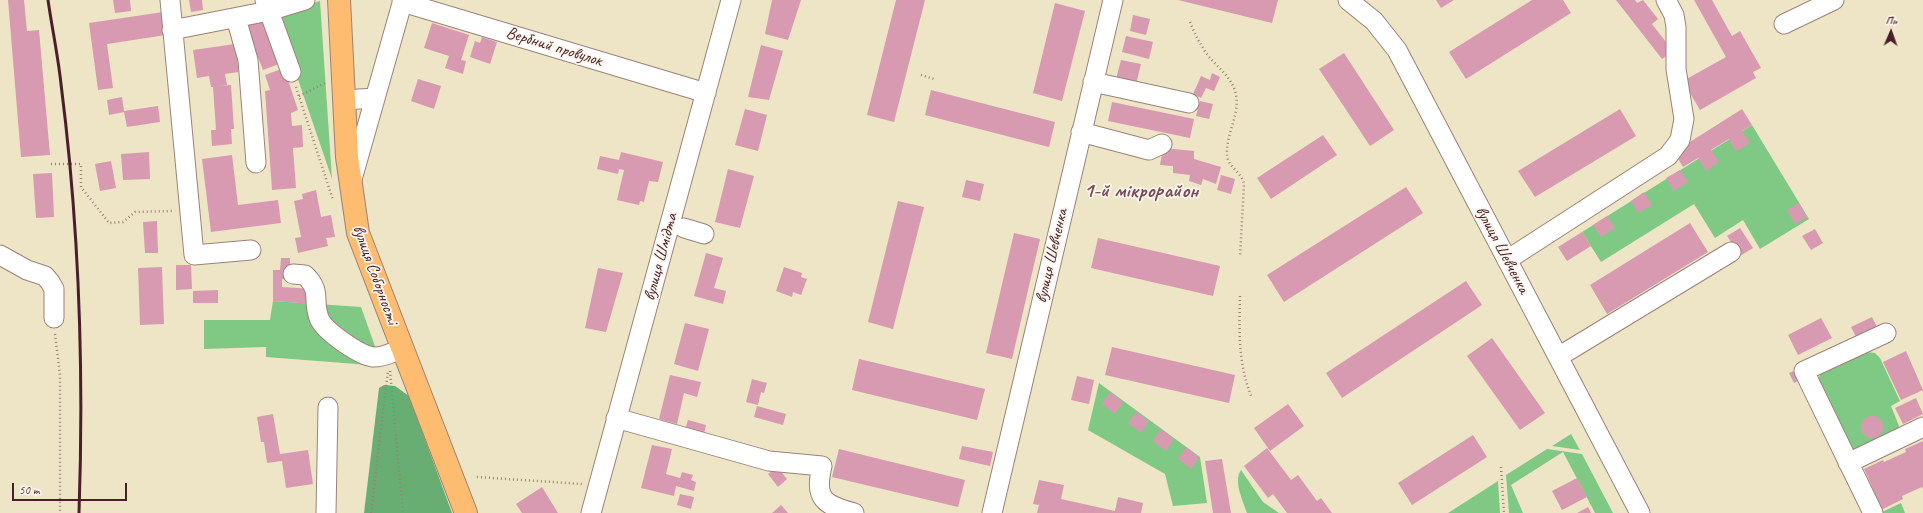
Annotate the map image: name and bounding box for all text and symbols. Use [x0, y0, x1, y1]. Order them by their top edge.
north arrow [1871, 12, 1911, 52]
text: Пн [1885, 13, 1897, 27]
street label: Вербний провулок [504, 23, 604, 71]
district label: 1-й мікрорайон [1084, 178, 1198, 204]
street label: вулиця Шевченка [1470, 203, 1534, 297]
street label: вулиця Шевченка [1031, 207, 1073, 305]
street label: вулиця Шмідта [640, 211, 682, 303]
street label: вулиця Соборності [348, 223, 402, 327]
scale bar [14, 475, 129, 501]
text: 50 m [19, 482, 39, 498]

